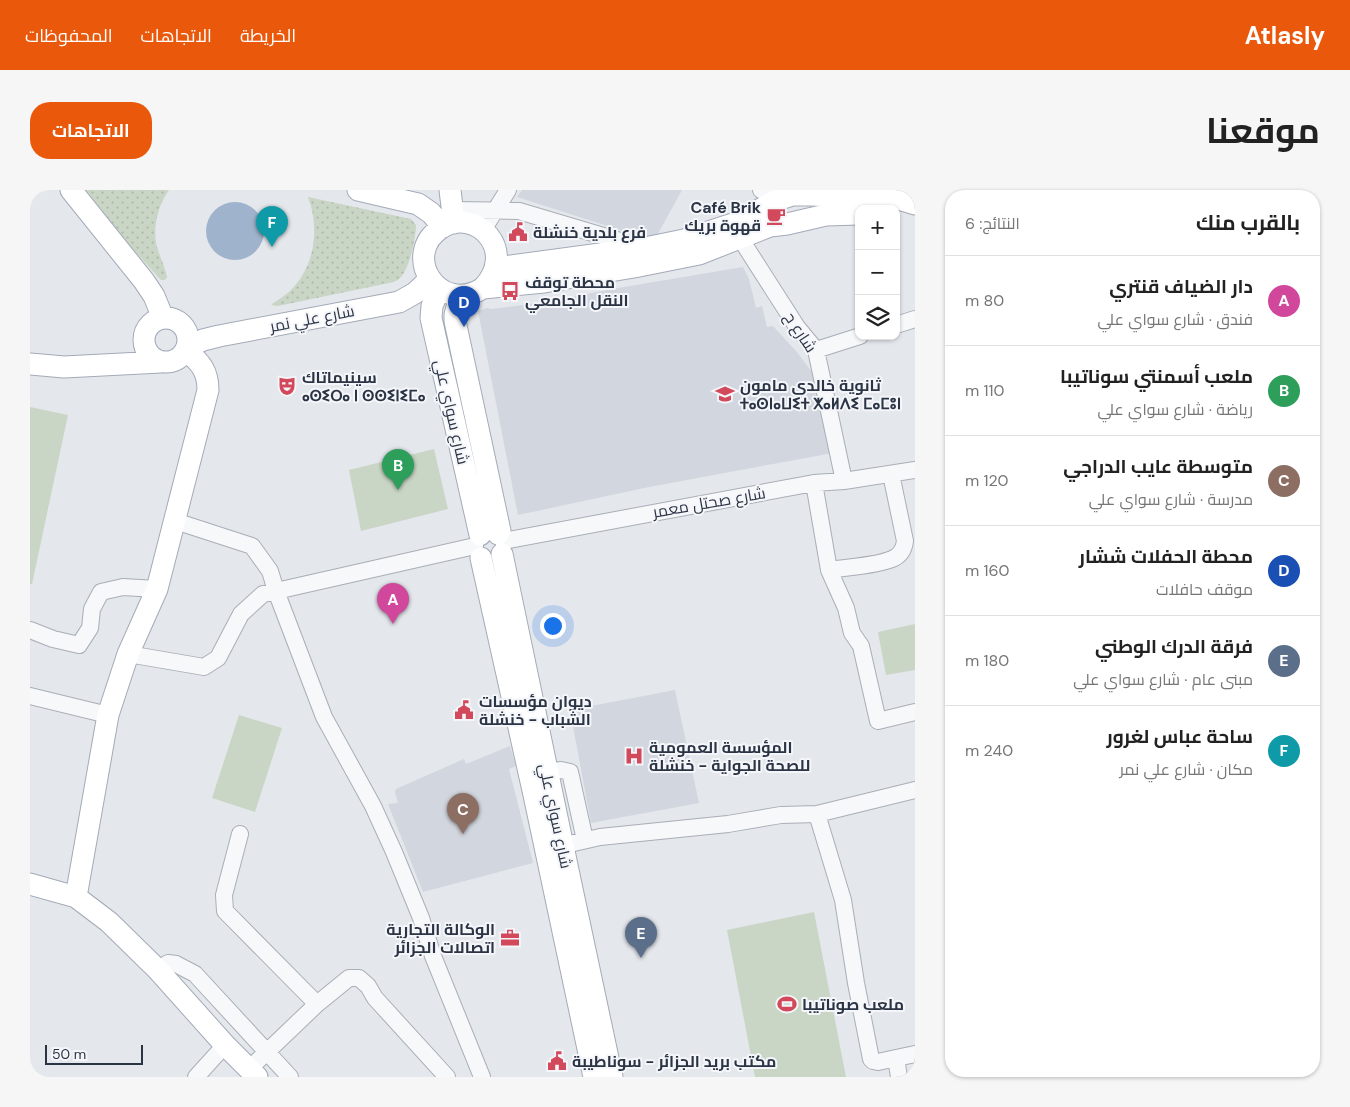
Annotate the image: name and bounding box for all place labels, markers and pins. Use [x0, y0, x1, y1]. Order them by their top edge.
place label: Café Brik قهوة بريك [684, 197, 762, 236]
cafe icon: Café Brik قهوة بريك [765, 205, 787, 227]
pin: F [256, 206, 288, 247]
public building icon: فرع بلدية خنشلة [507, 221, 529, 243]
place label: فرع بلدية خنشلة [533, 222, 646, 243]
place label: محطة توقف النقل الجامعي [525, 272, 628, 313]
bus stop icon: محطة توقف النقل الجامعي [499, 280, 521, 302]
pin: D [448, 286, 480, 327]
place label: سينيماتاك ⴰⵙⵉⵔⴰ ⵏ ⵙⵙⵉⵏⵉⵎⴰ [302, 367, 426, 406]
theatre icon: سينيماتاك ⴰⵙⵉⵔⴰ ⵏ ⵙⵙⵉⵏⵉⵎⴰ [276, 375, 298, 397]
place label: ثانوية خالدي مامون ⵜⴰⵙⵏⴰⵡⵉⵜ ⵅⴰⵍⴷⵉ ⵎⴰⵎⵓⵏ [740, 375, 901, 414]
school or university icon: ثانوية خالدي مامون ⵜⴰⵙⵏⴰⵡⵉⵜ ⵅⴰⵍⴷⵉ ⵎⴰⵎⵓⵏ [714, 383, 736, 405]
pin: B [382, 449, 414, 490]
pin: A [377, 583, 409, 624]
place label: ديوان مؤسسات الشباب - خنشلة [479, 691, 592, 730]
public building icon: ديوان مؤسسات الشباب - خنشلة [453, 699, 475, 721]
place label: المؤسسة العمومية للصحة الجواية - خنشلة [649, 737, 810, 776]
hospital icon: المؤسسة العمومية للصحة الجواية - خنشلة [623, 745, 645, 767]
pin: C [447, 793, 479, 834]
pin: E [625, 917, 657, 958]
place label: الوكالة التجارية اتصالات الجزائر [386, 919, 495, 958]
office icon: الوكالة التجارية اتصالات الجزائر [499, 927, 521, 949]
sports icon: ملعب صوناتيبا [776, 993, 798, 1015]
place label: ملعب صوناتيبا [802, 994, 904, 1015]
public building icon: مكتب بريد الجزائر - سوناطيبة [546, 1050, 568, 1072]
place label: مكتب بريد الجزائر - سوناطيبة [572, 1051, 776, 1072]

